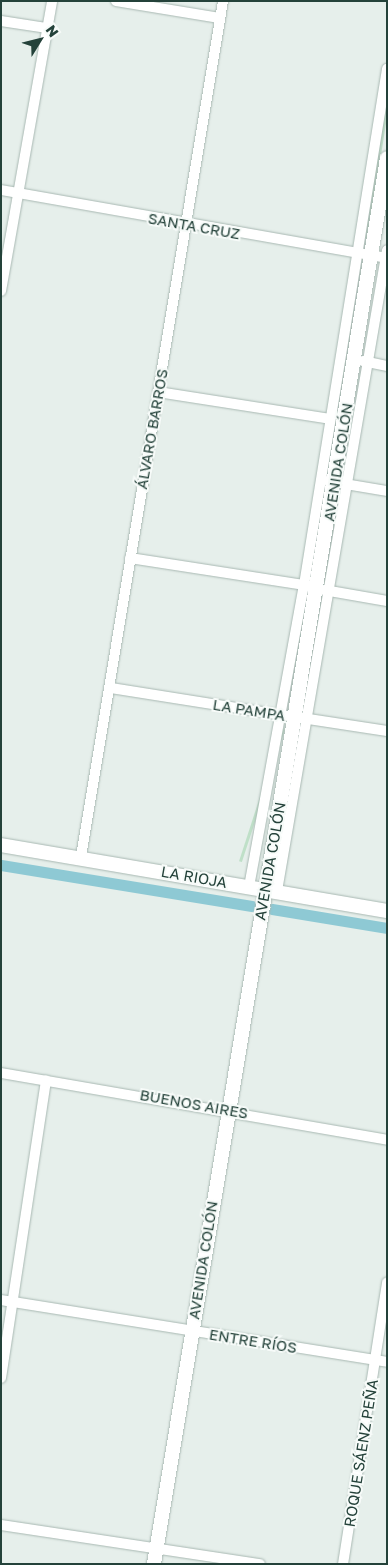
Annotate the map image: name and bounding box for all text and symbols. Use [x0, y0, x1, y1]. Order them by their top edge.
north arrow [15, 15, 65, 65]
text: N [43, 22, 63, 40]
street label: SANTA CRUZ [147, 209, 241, 243]
street label: ÁLVARO BARROS [133, 367, 171, 491]
street label: AVENIDA COLÓN [320, 401, 356, 523]
street label: LA PAMPA [212, 695, 286, 725]
street label: AVENIDA COLÓN [251, 800, 289, 922]
street label: LA RIOJA [160, 862, 228, 892]
street label: BUENOS AIRES [138, 1086, 250, 1122]
street label: AVENIDA COLÓN [185, 1199, 221, 1321]
street label: ENTRE RÍOS [208, 1325, 298, 1357]
street label: ROQUE SÁENZ PEÑA [340, 1378, 382, 1528]

